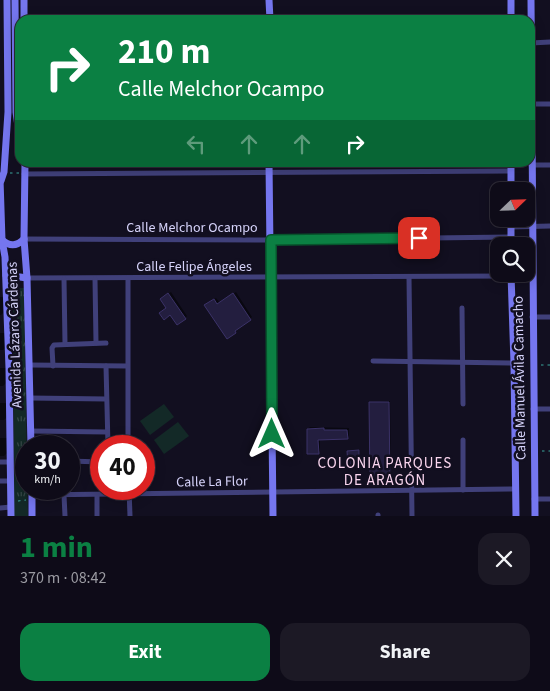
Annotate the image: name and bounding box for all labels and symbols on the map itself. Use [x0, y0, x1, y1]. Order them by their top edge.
north arrow [490, 182, 535, 228]
pin [398, 217, 440, 259]
street label: Calle Melchor Ocampo [126, 218, 258, 238]
street label: Calle Felipe Ángeles [136, 257, 252, 277]
street label: Avenida Lázaro Cárdenas [2, 261, 28, 408]
street label: Calle Manuel Ávila Camacho [509, 296, 531, 460]
position arrow [245, 407, 297, 459]
speed limit sign: 40 [90, 435, 155, 500]
district label: COLONIA PARQUES DE ARAGÓN [318, 453, 452, 491]
street label: Calle La Flor [176, 471, 248, 493]

